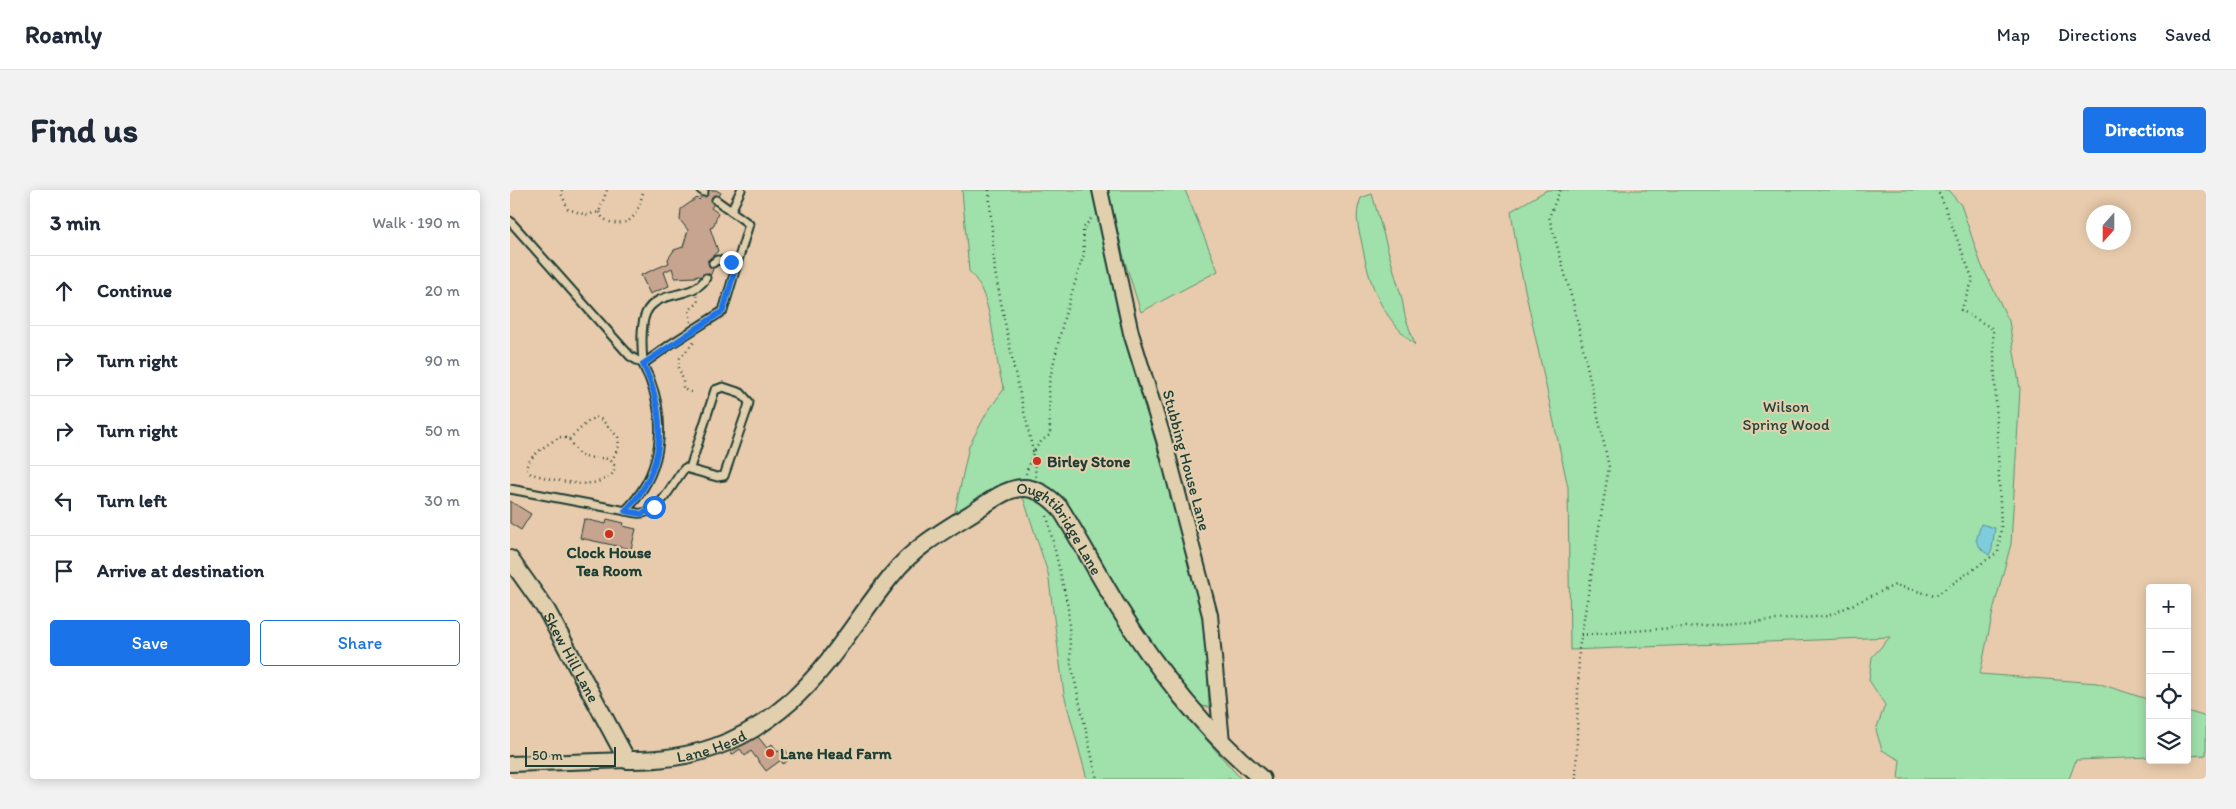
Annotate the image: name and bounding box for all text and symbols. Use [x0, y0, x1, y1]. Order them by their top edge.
text: Roamly [25, 20, 102, 49]
text: Map [1997, 24, 2030, 46]
text: Directions [2058, 24, 2137, 46]
text: Saved [2165, 24, 2211, 46]
button: Directions [2083, 107, 2206, 153]
text: Find us [30, 109, 138, 151]
north arrow [2086, 205, 2131, 250]
text: 3 min [50, 210, 100, 235]
text: Walk · 190 m [372, 213, 460, 232]
route end [720, 251, 743, 274]
icon: ahead [50, 277, 78, 305]
text: Continue [97, 279, 172, 302]
text: 20 m [425, 281, 460, 300]
icon: right [50, 347, 78, 375]
text: Turn right [97, 349, 178, 372]
text: 90 m [425, 351, 460, 370]
street label: Stubbing House Lane [1159, 388, 1214, 533]
park label: Wilson Spring Wood [1743, 397, 1830, 434]
icon: right [50, 417, 78, 445]
text: Turn right [97, 419, 178, 442]
text: 50 m [425, 421, 460, 440]
place label: Birley Stone [1047, 452, 1131, 472]
marker: Birley Stone [1031, 455, 1043, 467]
street label: Oughtibridge Lane [1016, 479, 1106, 579]
icon: left [50, 487, 78, 515]
text: Turn left [97, 489, 167, 512]
text: 30 m [424, 491, 460, 510]
route start [643, 496, 666, 519]
marker: Clock House Tea Room [603, 528, 615, 540]
place label: Clock House Tea Room [566, 543, 652, 580]
icon: arrive [50, 557, 78, 585]
text: Arrive at destination [97, 559, 264, 582]
map controls [2146, 584, 2191, 764]
button: + [2146, 584, 2191, 629]
street label: Skew Hill Lane [539, 609, 603, 706]
button: Save [50, 620, 250, 666]
button: Share [260, 620, 460, 666]
button: − [2146, 629, 2191, 674]
button: locate [2146, 674, 2191, 719]
button: layers [2146, 719, 2191, 764]
street label: Lane Head [675, 725, 750, 767]
scale bar [525, 744, 616, 767]
place label: Lane Head Farm [780, 744, 892, 763]
text: 50 m [532, 747, 563, 764]
marker: Lane Head Farm [764, 747, 776, 759]

